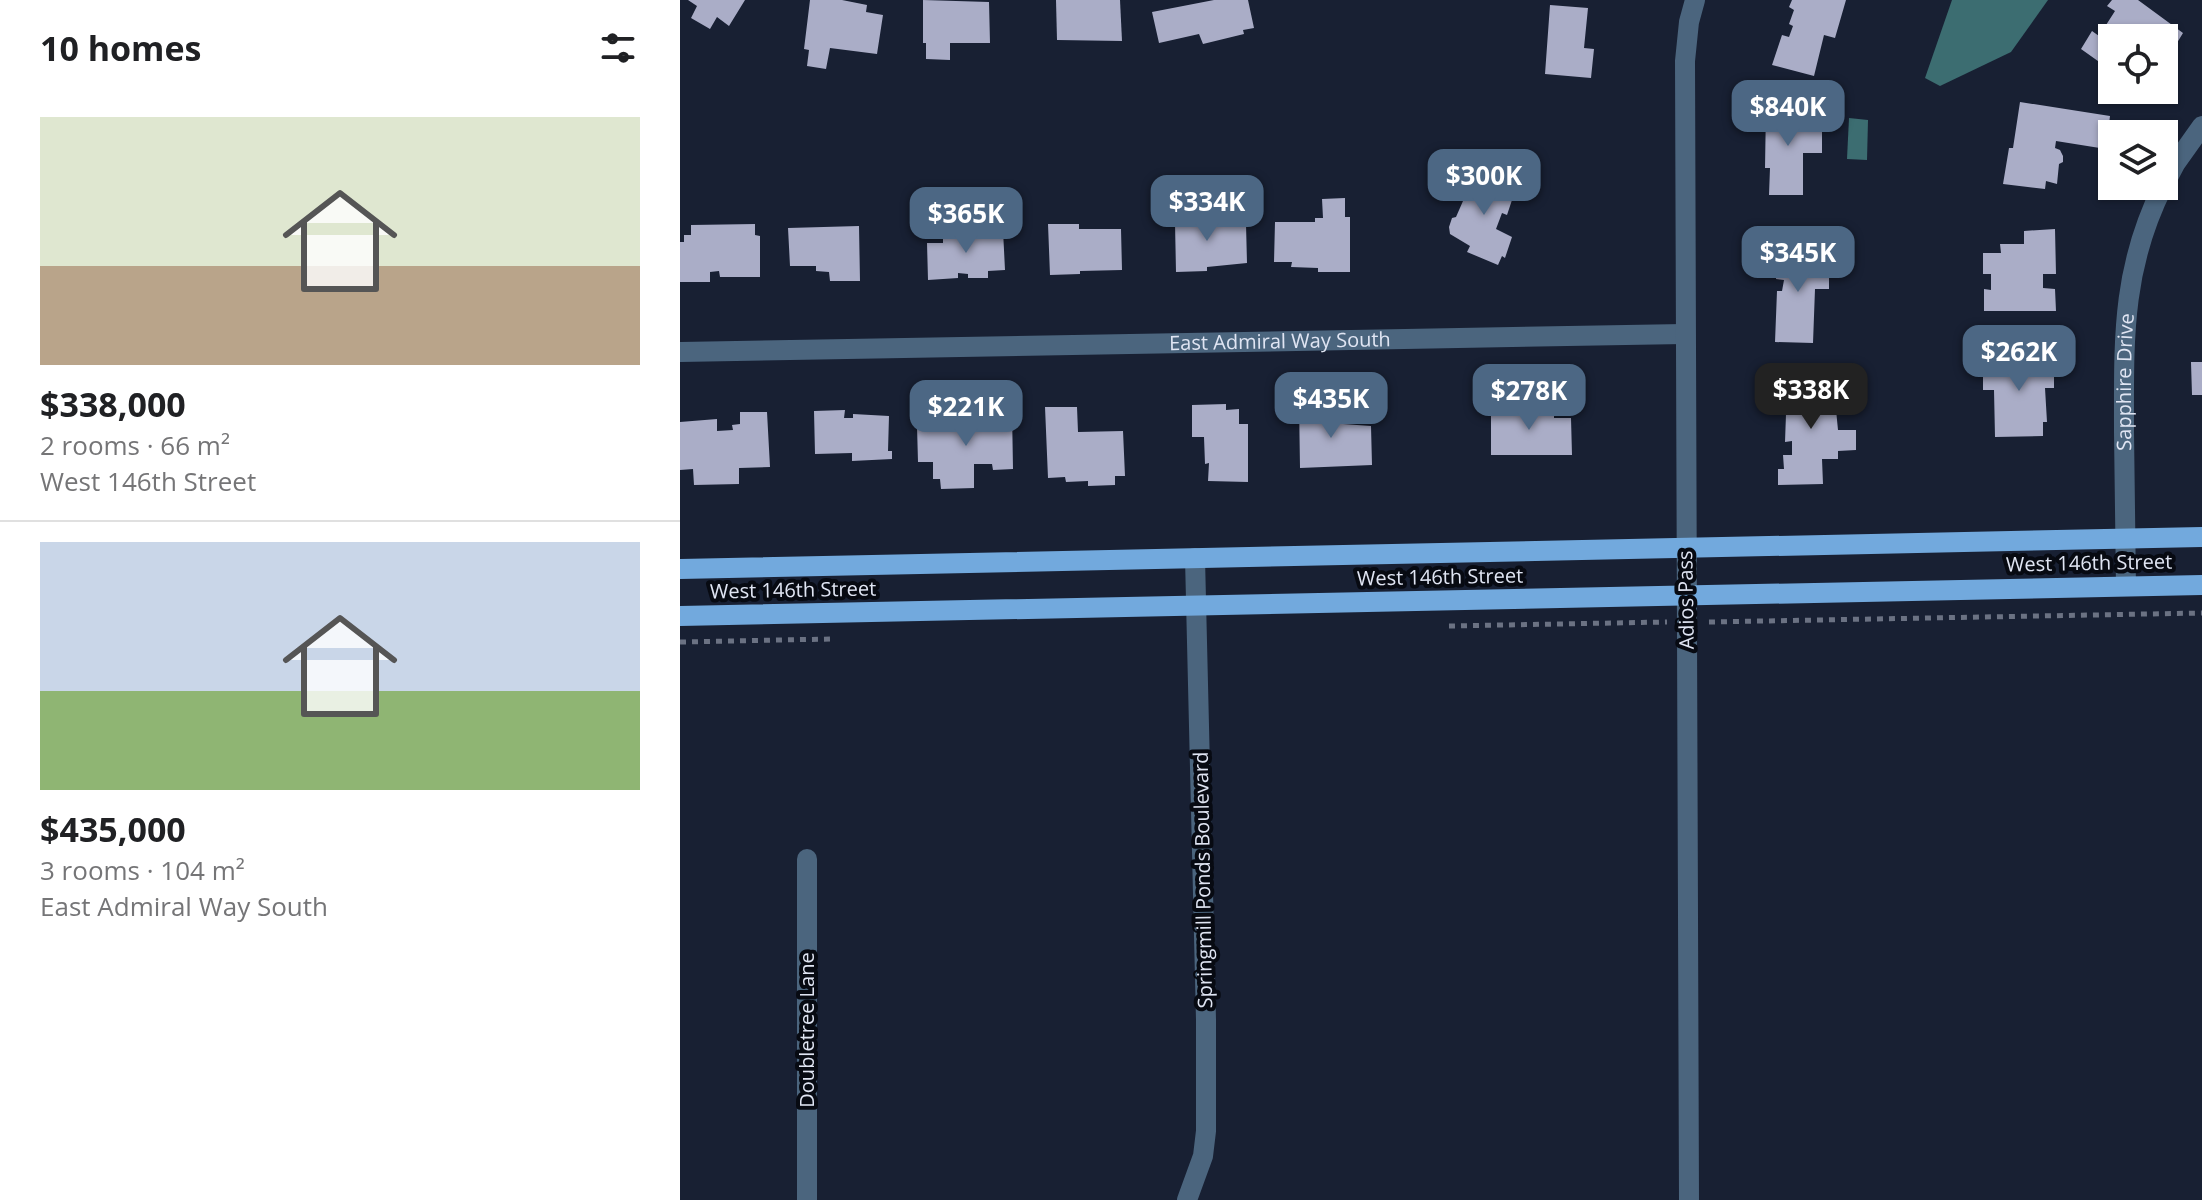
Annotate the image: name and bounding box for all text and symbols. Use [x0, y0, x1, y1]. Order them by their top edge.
map controls [2098, 24, 2178, 200]
button: locate [2098, 24, 2178, 104]
text: 10 homes [40, 25, 201, 71]
icon: filters [596, 26, 640, 70]
pin: $840K [1732, 80, 1844, 148]
text: $840K [1750, 88, 1826, 124]
button: layers [2098, 120, 2178, 200]
pin: $300K [1428, 149, 1540, 217]
text: $300K [1446, 157, 1522, 193]
icon: home [268, 169, 412, 313]
pin: $334K [1151, 175, 1263, 243]
text: $334K [1169, 183, 1245, 219]
pin: $365K [910, 187, 1022, 255]
text: $365K [928, 195, 1004, 231]
pin: $345K [1742, 226, 1854, 294]
text: $345K [1760, 234, 1836, 270]
street label: Sapphire Drive [2110, 312, 2140, 451]
street label: East Admiral Way South [1169, 325, 1391, 356]
pin: $262K [1963, 325, 2075, 393]
text: $262K [1981, 333, 2057, 369]
pin: $338K [1755, 363, 1867, 431]
pin: $278K [1473, 364, 1585, 432]
text: $338K [1773, 371, 1849, 407]
pin: $435K [1275, 372, 1387, 440]
text: $278K [1491, 372, 1567, 408]
pin: $221K [910, 380, 1022, 448]
text: $435K [1293, 380, 1369, 416]
text: $338,000 [40, 381, 186, 427]
text: $221K [928, 388, 1004, 424]
text: 2 rooms · 66 m² [40, 427, 230, 463]
text: West 146th Street [40, 463, 256, 499]
street label: West 146th Street [2006, 548, 2172, 577]
street label: Adios Pass [1671, 550, 1700, 650]
street label: West 146th Street [1357, 562, 1523, 591]
street label: West 146th Street [710, 575, 876, 604]
icon: home [268, 594, 412, 738]
street label: Springmill Ponds Boulevard [1187, 751, 1218, 1009]
text: $435,000 [40, 806, 186, 852]
text: 3 rooms · 104 m² [40, 852, 245, 888]
text: East Admiral Way South [40, 888, 328, 924]
street label: Doubletree Lane [793, 952, 820, 1108]

